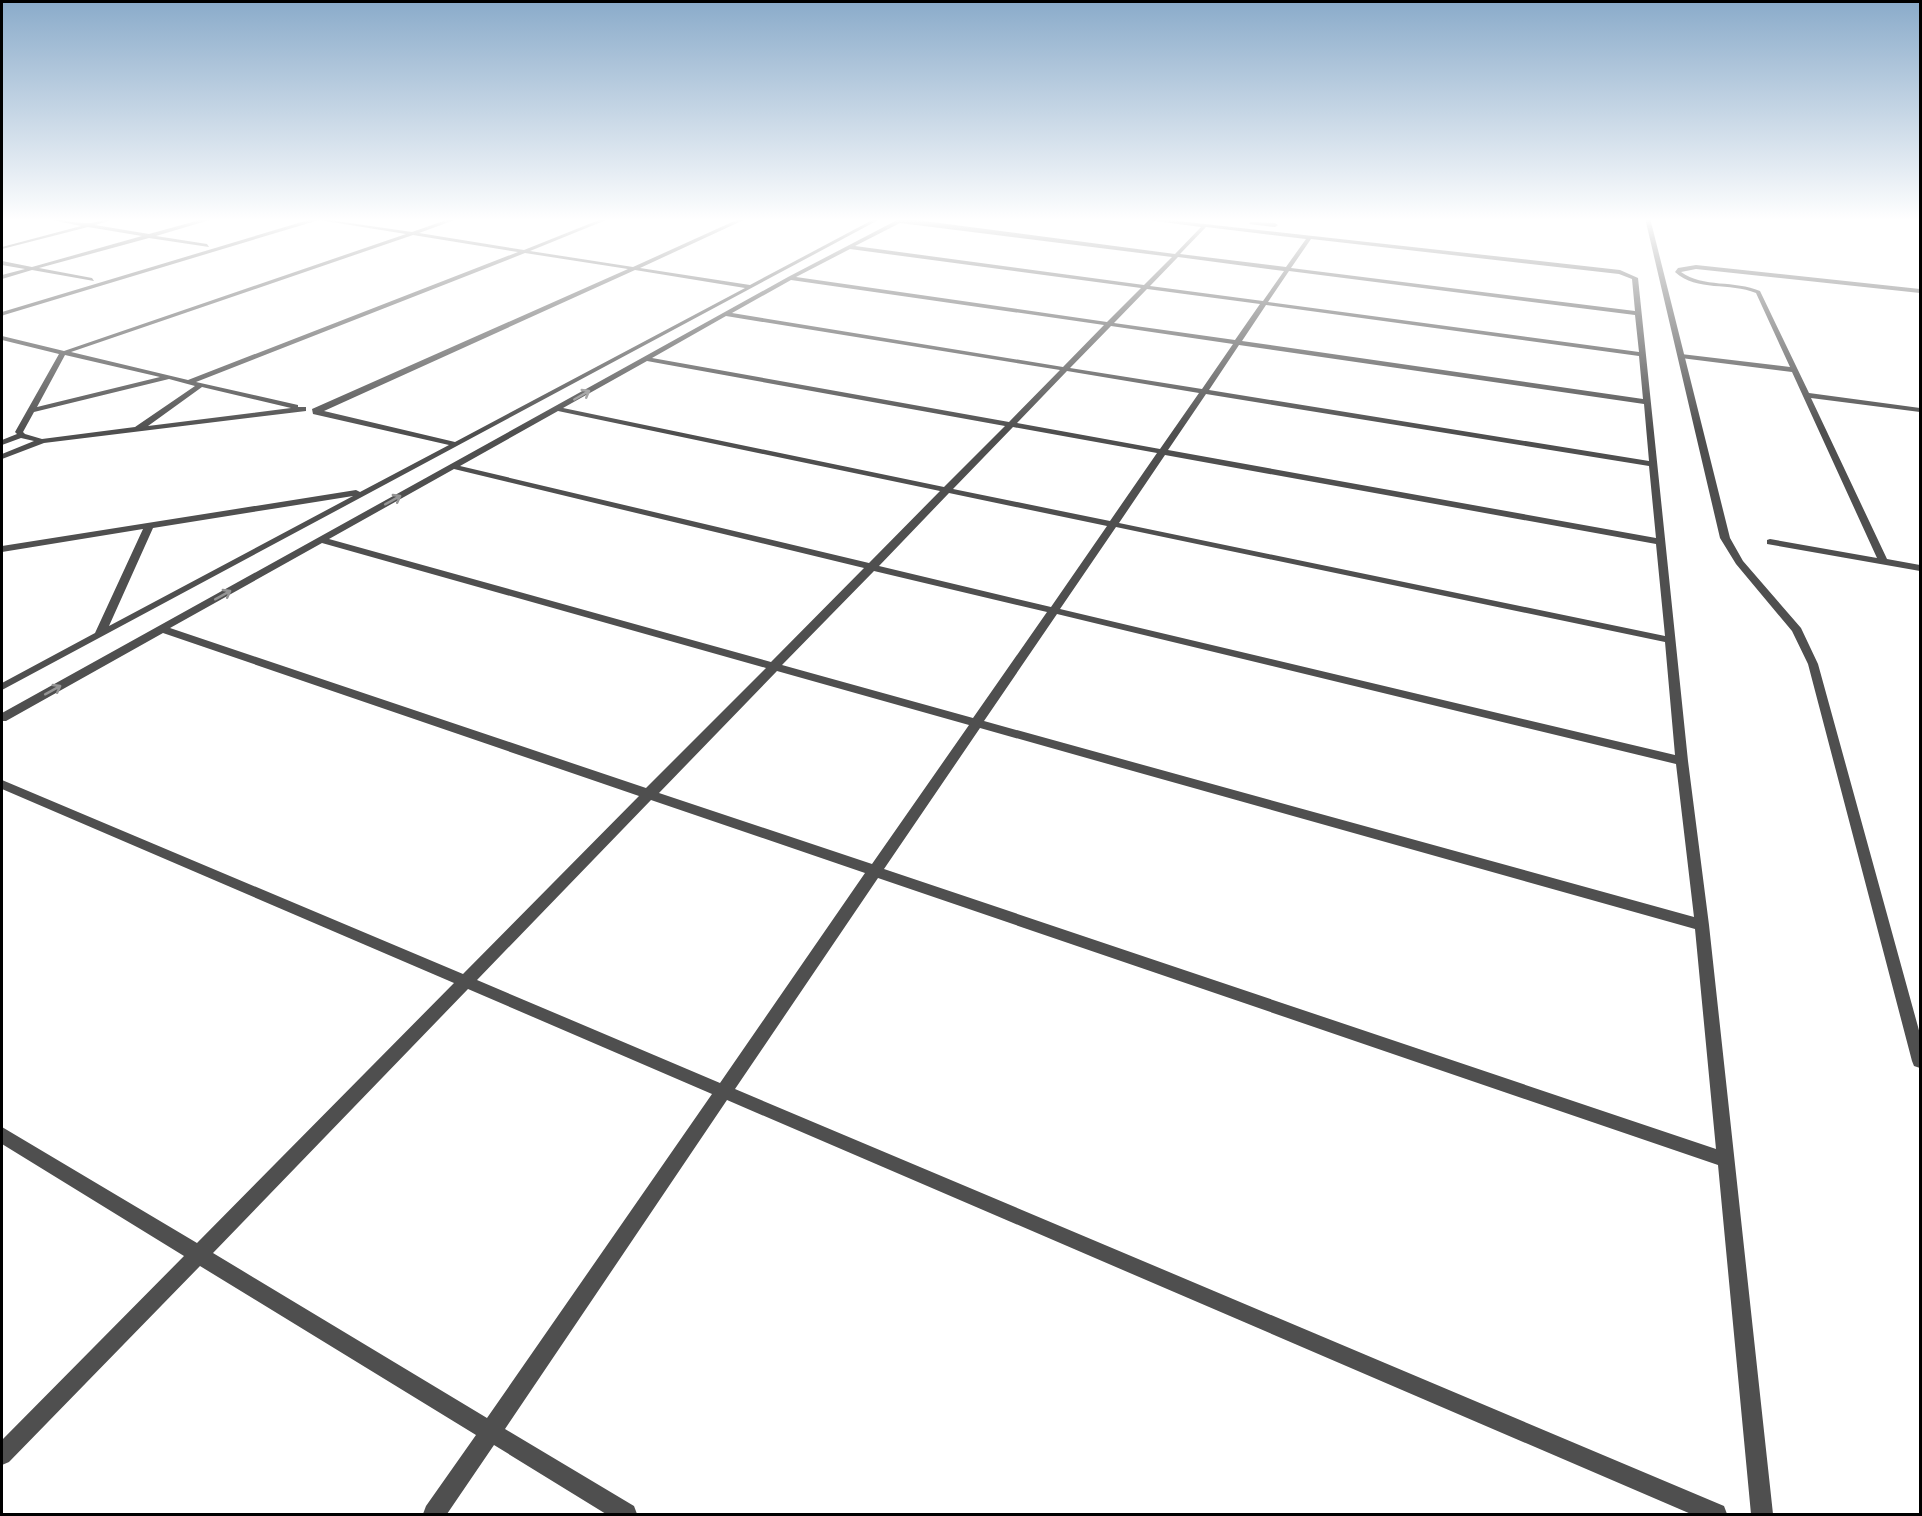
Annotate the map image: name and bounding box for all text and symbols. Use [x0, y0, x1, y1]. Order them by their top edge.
one-way arrow [573, 389, 590, 401]
one-way arrow [384, 494, 402, 505]
one-way arrow [214, 589, 231, 601]
one-way arrow [43, 684, 61, 695]

